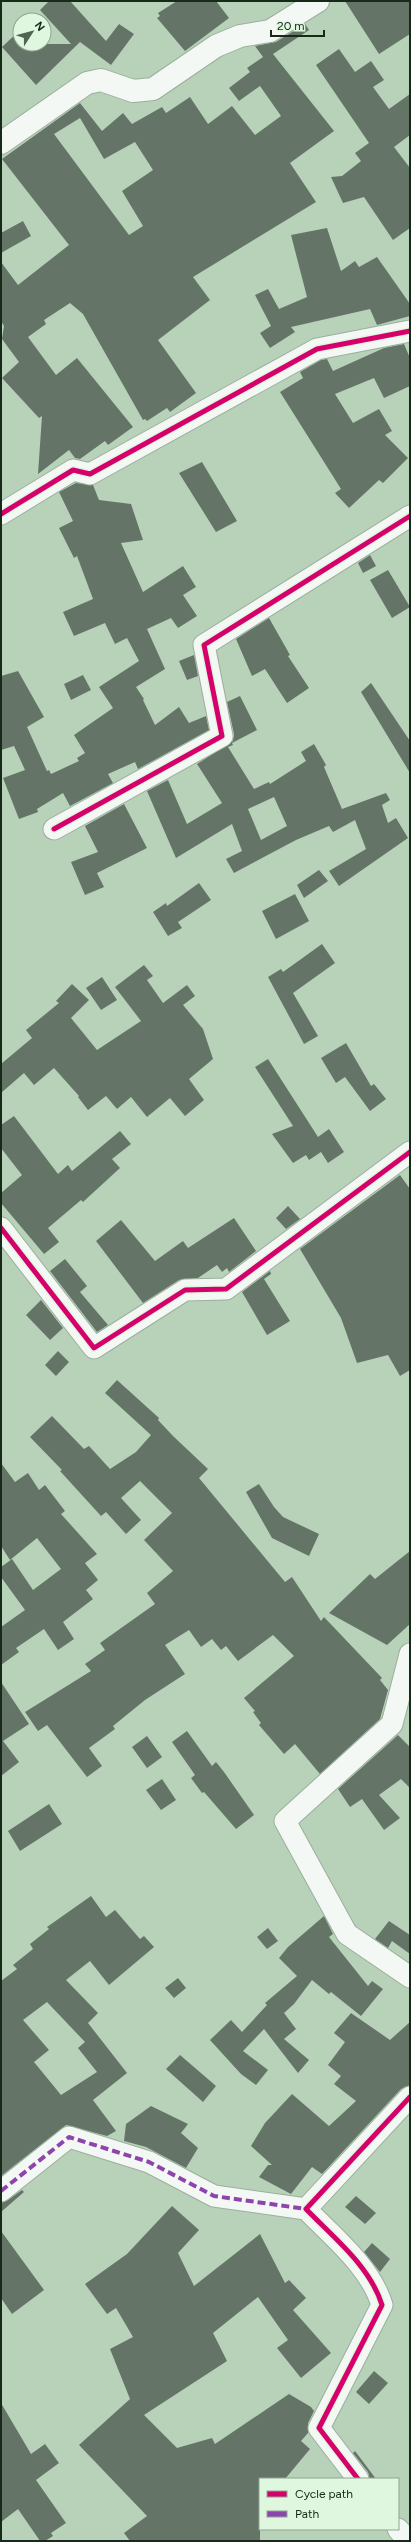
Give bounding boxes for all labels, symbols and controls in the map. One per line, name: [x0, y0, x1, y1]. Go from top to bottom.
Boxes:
north arrow: [12, 12, 52, 52]
scale bar: [271, 12, 324, 38]
text: N: [32, 19, 47, 34]
text: 20 m: [277, 19, 305, 33]
legend: [259, 2478, 399, 2530]
text: Cycle path: [295, 2487, 353, 2501]
text: Path: [295, 2507, 319, 2521]

